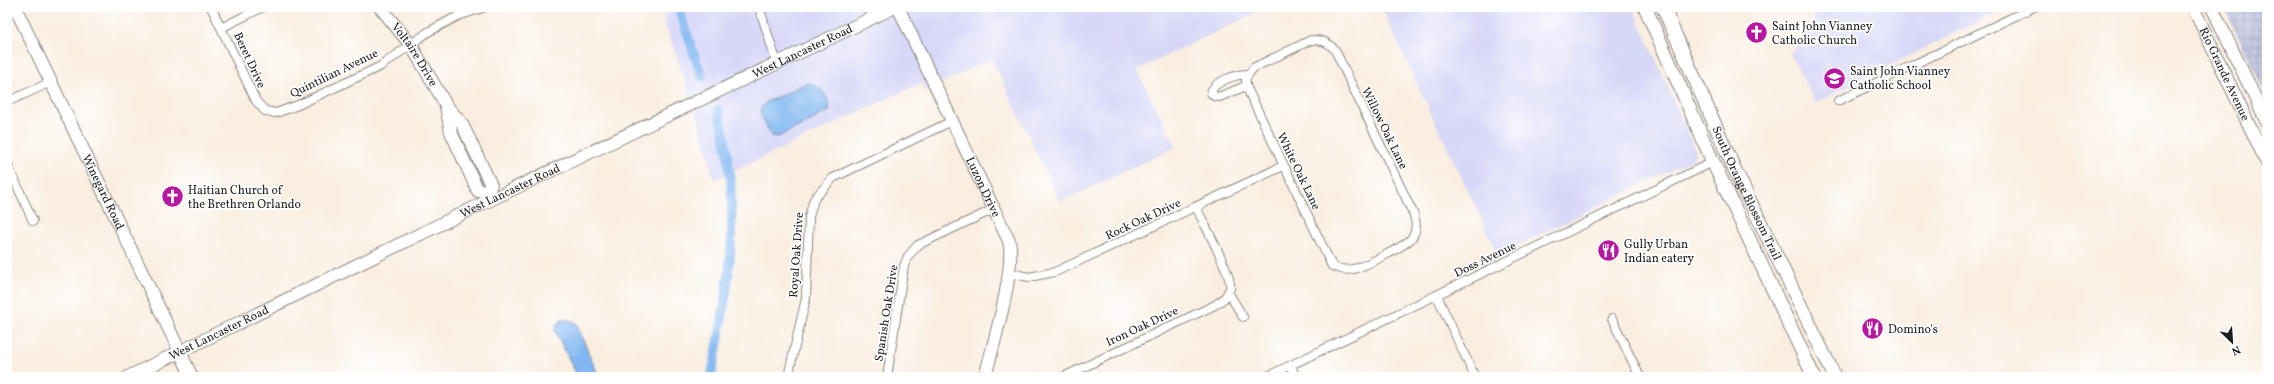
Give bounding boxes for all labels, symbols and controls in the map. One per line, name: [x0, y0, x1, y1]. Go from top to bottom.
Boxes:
place label: Saint John Vianney Catholic Church: [1772, 19, 1873, 49]
street label: Voltaire Drive: [387, 20, 441, 90]
church icon: Saint John Vianney Catholic Church: [1744, 20, 1770, 46]
street label: West Lancaster Road: [750, 21, 856, 83]
street label: Rio Grande Avenue: [2195, 25, 2253, 124]
street label: Beret Drive: [229, 30, 269, 91]
street label: Quintilian Avenue: [288, 46, 381, 102]
place label: Saint John Vianney Catholic School: [1850, 64, 1951, 94]
school or university icon: Saint John Vianney Catholic School: [1821, 65, 1847, 91]
street label: Willow Oak Lane: [1357, 85, 1411, 172]
street label: South Orange Blossom Trail: [1708, 124, 1785, 263]
street label: White Oak Lane: [1272, 130, 1324, 213]
street label: Winegard Road: [78, 152, 127, 233]
street label: Luzon Drive: [961, 155, 1004, 220]
street label: West Lancaster Road: [458, 161, 563, 222]
place label: Haitian Church of the Brethren Orlando: [188, 183, 301, 213]
church icon: Haitian Church of the Brethren Orlando: [160, 184, 186, 210]
street label: Rock Oak Drive: [1103, 195, 1184, 244]
street label: Royal Oak Drive: [786, 211, 808, 298]
place label: Gully Urban Indian eatery: [1624, 237, 1695, 267]
street label: Doss Avenue: [1452, 238, 1519, 282]
restaurant icon: Gully Urban Indian eatery: [1595, 238, 1621, 264]
street label: Spanish Oak Drive: [871, 263, 903, 363]
street label: West Lancaster Road: [167, 302, 272, 365]
street label: Iron Oak Drive: [1104, 303, 1182, 351]
restaurant icon: Domino's: [1860, 316, 1886, 342]
place label: Domino's: [1888, 322, 1938, 338]
north arrow: [2212, 322, 2252, 362]
text: N: [2229, 341, 2242, 358]

